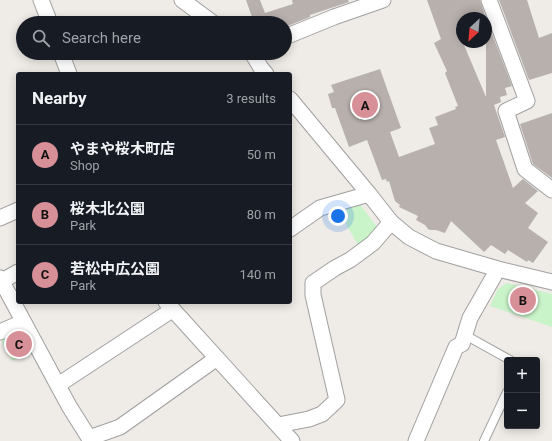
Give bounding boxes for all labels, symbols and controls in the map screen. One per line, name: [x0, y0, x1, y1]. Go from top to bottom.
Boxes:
north arrow: [456, 12, 492, 48]
search box: [16, 16, 292, 60]
icon: search: [30, 27, 52, 49]
text: Search here: [62, 29, 141, 47]
text: Nearby: [32, 88, 87, 108]
pin: A: [352, 90, 378, 120]
text: 3 results: [226, 91, 276, 106]
text: やまや桜木町店: [70, 140, 175, 158]
text: A: [41, 147, 49, 162]
text: 50 m: [247, 147, 276, 162]
text: Shop: [70, 158, 100, 173]
text: 桜木北公園: [70, 200, 145, 218]
your location: [328, 206, 348, 226]
text: B: [41, 207, 49, 222]
text: 80 m: [247, 207, 276, 222]
text: Park: [70, 218, 96, 233]
text: 若松中広公園: [70, 260, 160, 278]
text: C: [41, 267, 49, 282]
text: 140 m: [239, 267, 276, 282]
text: Park: [70, 278, 96, 293]
pin: B: [510, 285, 536, 315]
pin: C: [6, 329, 32, 359]
map controls: [504, 357, 540, 429]
button: +: [504, 357, 540, 393]
button: −: [504, 393, 540, 429]

